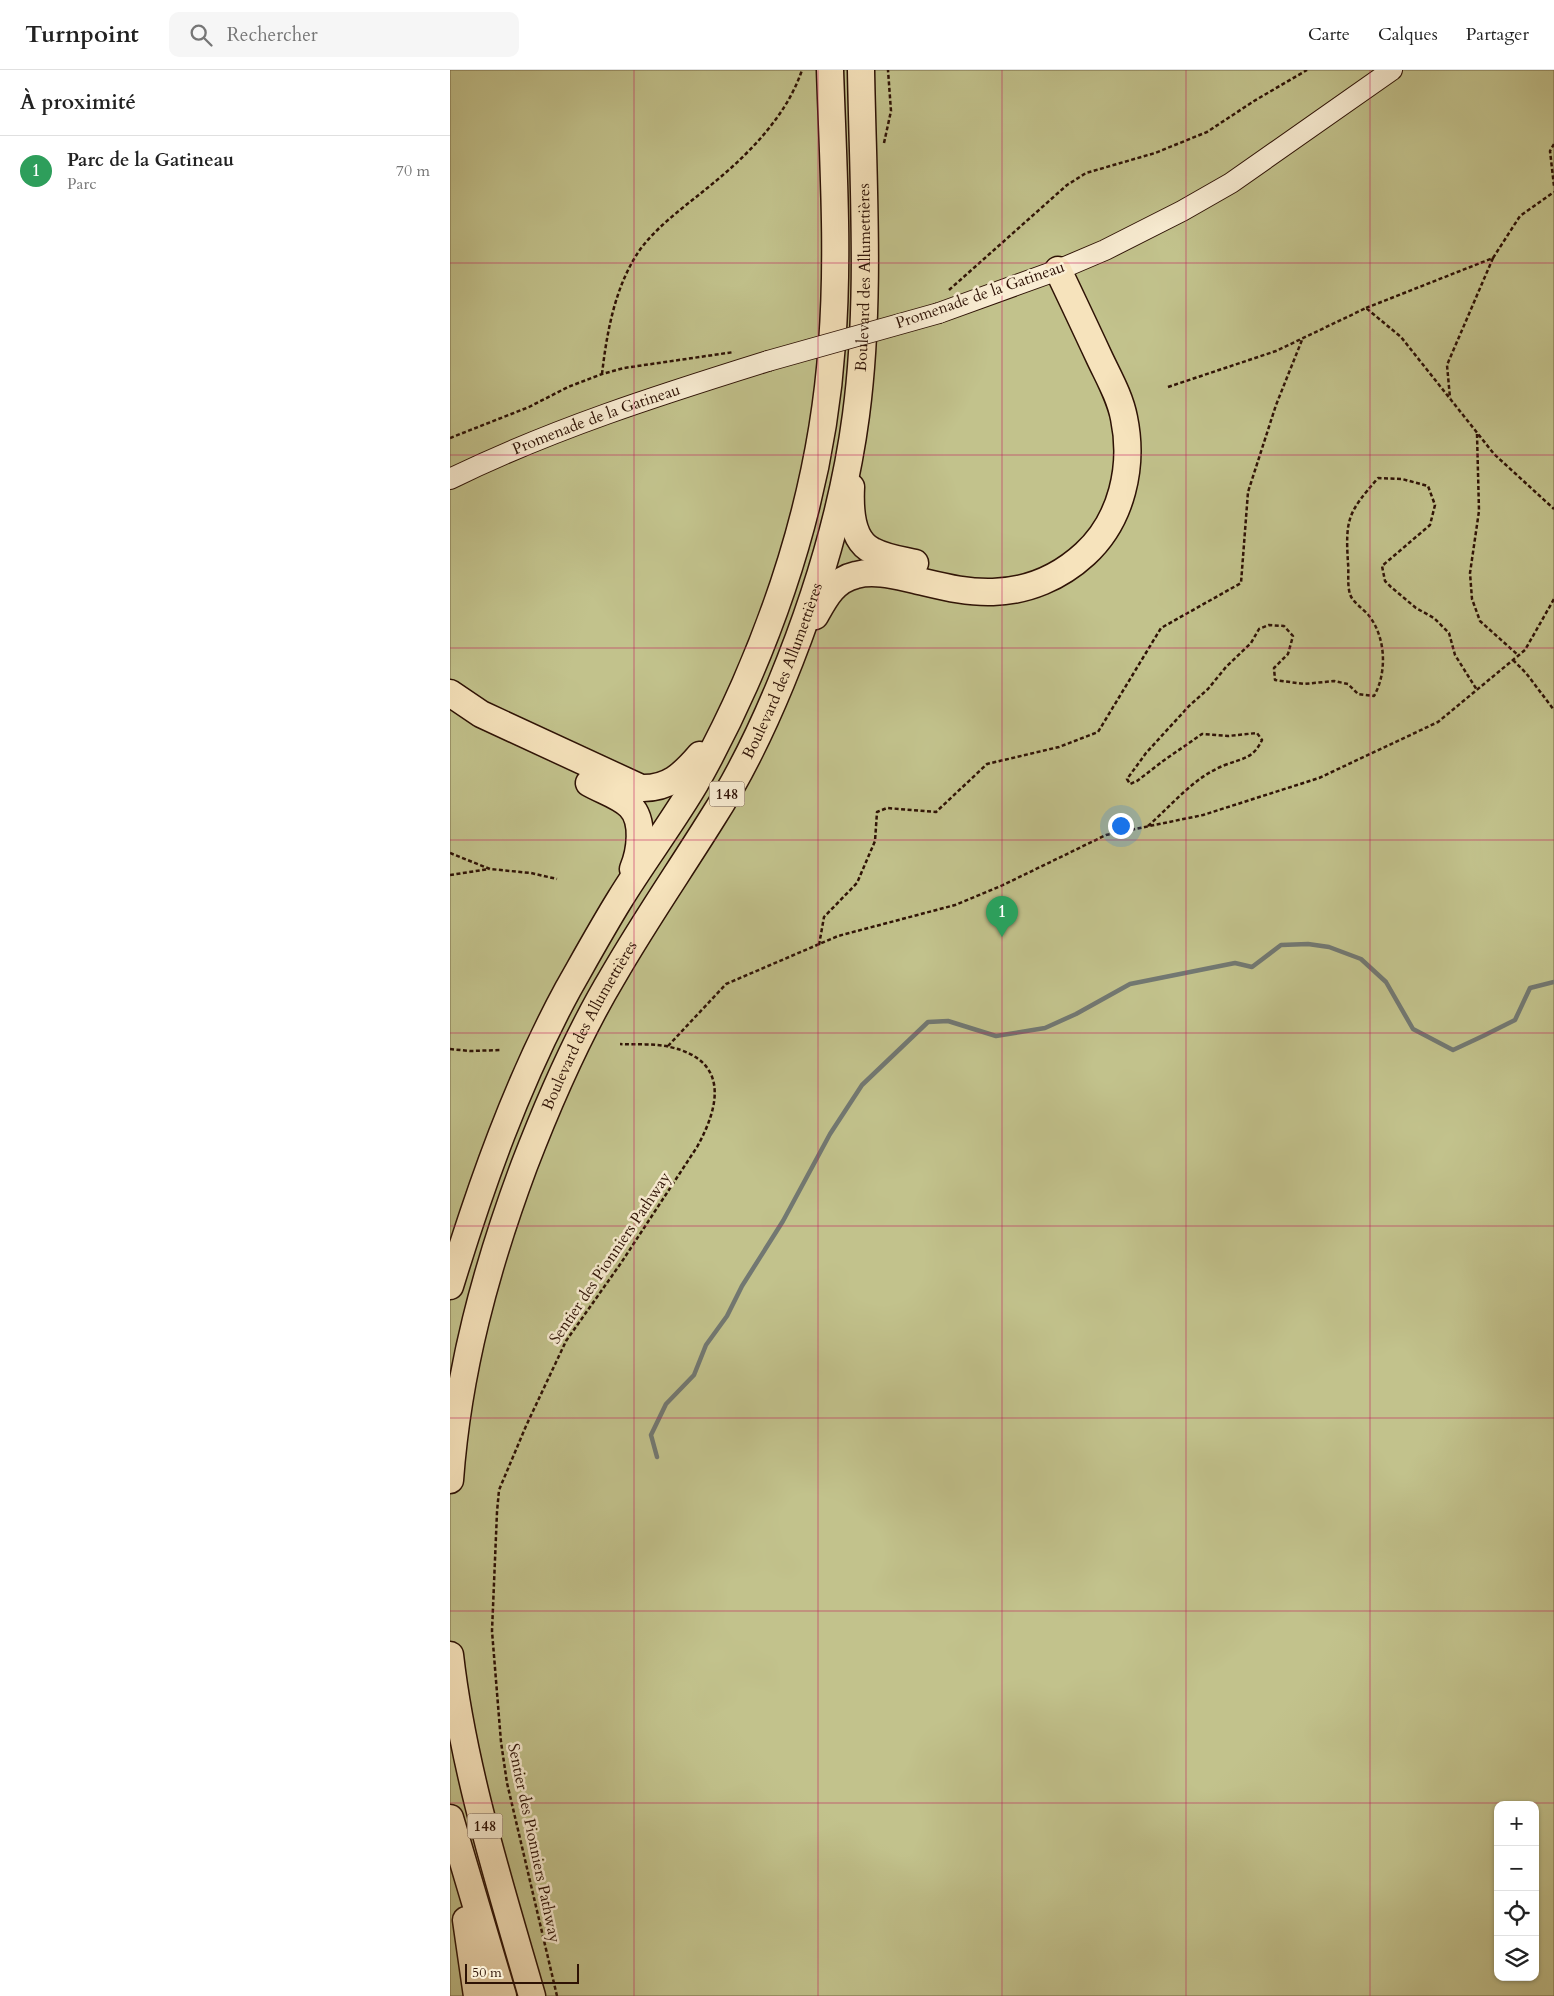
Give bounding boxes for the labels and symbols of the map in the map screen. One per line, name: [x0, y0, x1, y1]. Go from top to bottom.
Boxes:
street label: Boulevard des Allumettières: [850, 183, 876, 372]
street label: Promenade de la Gatineau: [893, 256, 1068, 334]
street label: Promenade de la Gatineau: [509, 379, 683, 460]
street label: Boulevard des Allumettières: [737, 580, 828, 763]
road number: 148: [710, 782, 744, 806]
your location: [1108, 813, 1134, 839]
pin: 1: [986, 896, 1018, 937]
street label: Boulevard des Allumettières: [537, 936, 643, 1114]
street label: Sentier des Pionniers Pathway: [544, 1167, 676, 1348]
street label: Sentier des Pionniers Pathway: [502, 1741, 566, 1945]
road number: 148: [468, 1814, 502, 1838]
scale bar: [465, 1961, 579, 1984]

